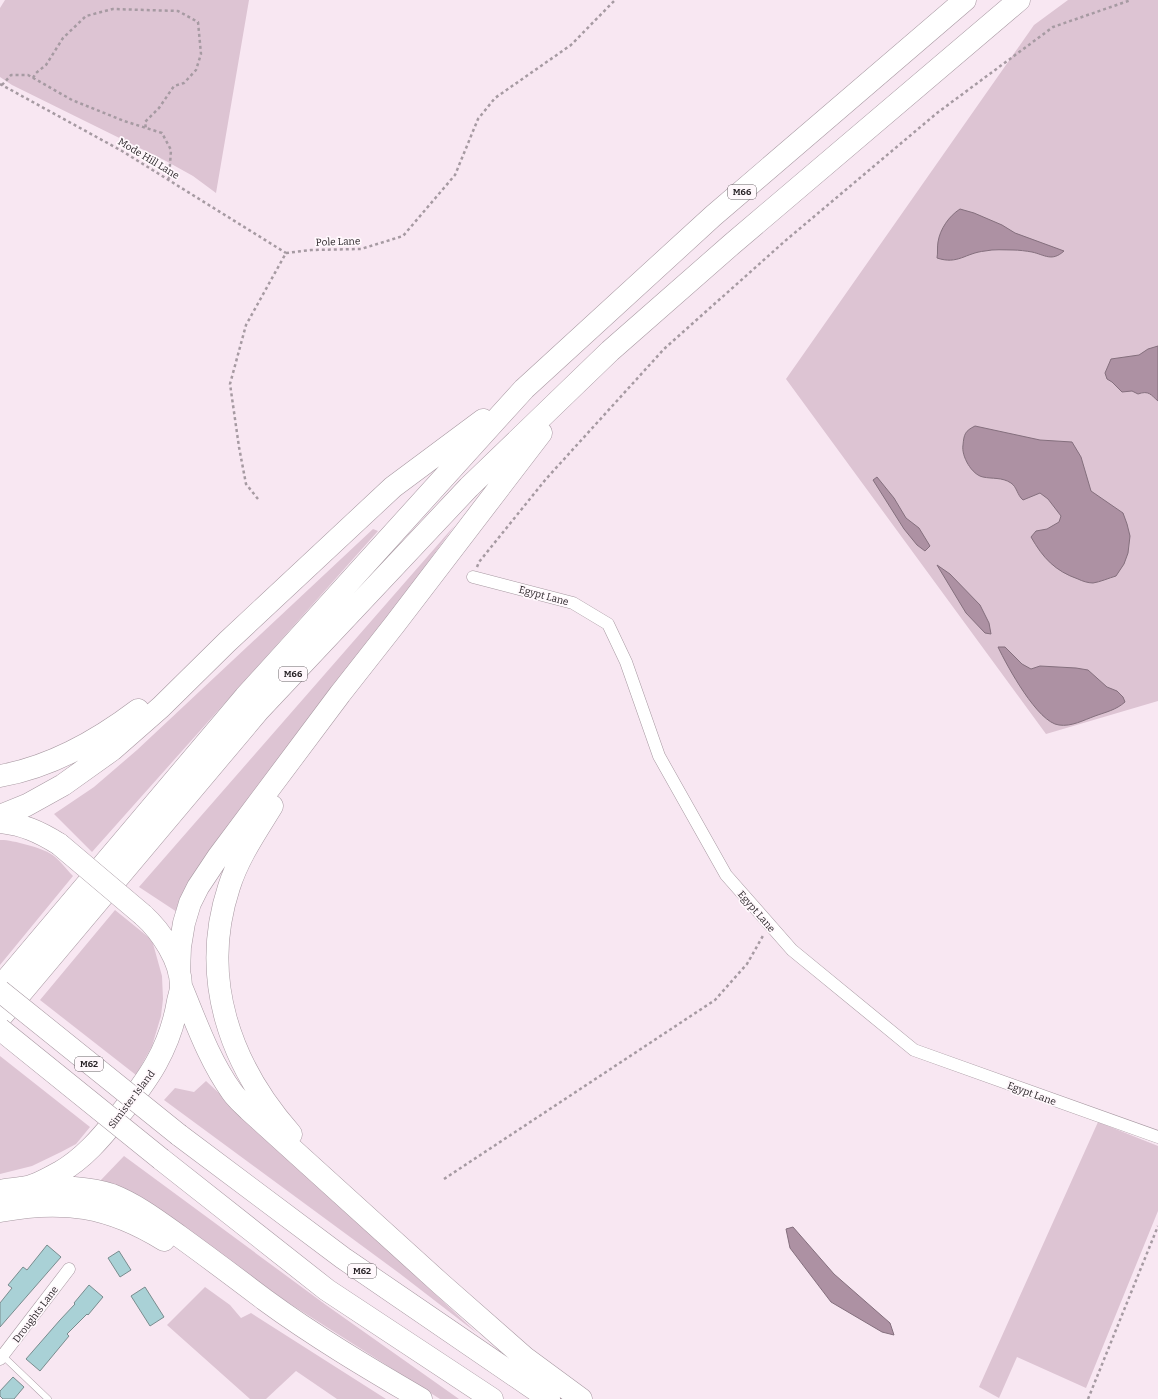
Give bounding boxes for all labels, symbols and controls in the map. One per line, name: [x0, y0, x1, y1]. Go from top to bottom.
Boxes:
street label: Mode Hill Lane: [116, 136, 181, 182]
road number: M66: [728, 185, 756, 199]
street label: Pole Lane: [316, 235, 361, 249]
street label: Egypt Lane: [518, 584, 570, 608]
road number: M66: [279, 667, 307, 681]
street label: Egypt Lane: [735, 888, 778, 935]
road number: M62: [75, 1057, 103, 1071]
street label: Simister Island: [106, 1068, 158, 1131]
street label: Egypt Lane: [1006, 1080, 1058, 1108]
road number: M62: [348, 1264, 376, 1278]
street label: Droughts Lane: [11, 1284, 61, 1345]

